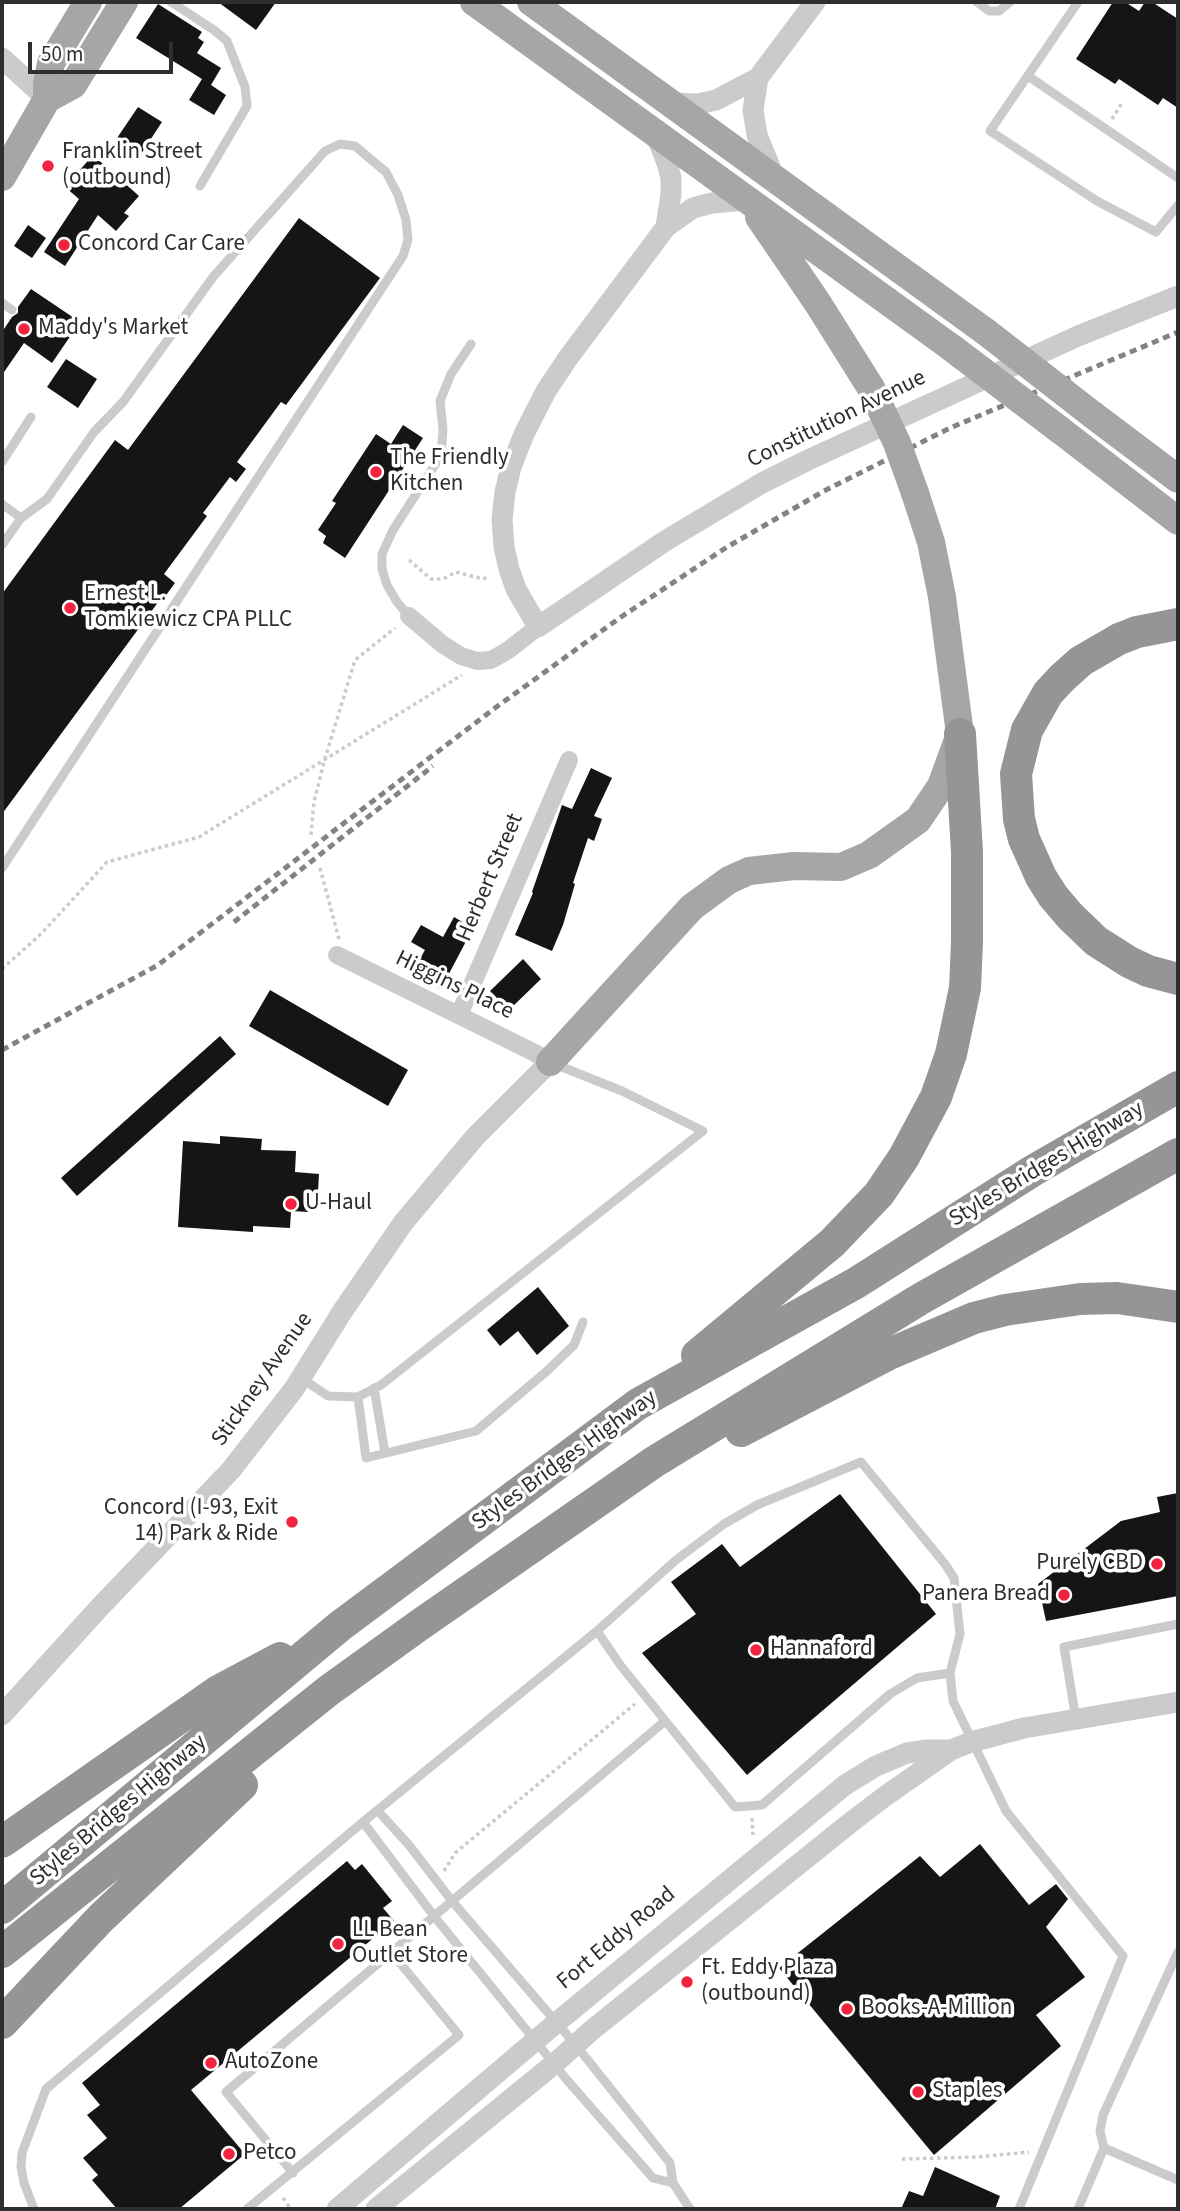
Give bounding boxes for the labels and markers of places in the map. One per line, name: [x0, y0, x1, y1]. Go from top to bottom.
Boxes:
place label: Franklin Street (outbound): [62, 139, 202, 193]
marker: Franklin Street (outbound): [40, 158, 56, 174]
place label: Concord Car Care: [78, 231, 245, 259]
marker: Concord Car Care: [56, 237, 72, 253]
place label: Maddy's Market: [38, 315, 188, 343]
marker: Maddy's Market: [16, 321, 32, 337]
place label: The Friendly Kitchen: [390, 445, 509, 499]
marker: The Friendly Kitchen: [368, 464, 384, 480]
place label: Ernest L. Tomkiewicz CPA PLLC: [84, 581, 292, 635]
marker: Ernest L. Tomkiewicz CPA PLLC: [62, 600, 78, 616]
place label: U-Haul: [305, 1190, 372, 1218]
marker: U-Haul: [283, 1196, 299, 1212]
place label: Concord (I-93, Exit 14) Park & Ride: [104, 1495, 278, 1549]
marker: Concord (I-93, Exit 14) Park & Ride: [284, 1514, 300, 1530]
place label: Purely CBD: [1036, 1550, 1143, 1578]
marker: Purely CBD: [1149, 1556, 1165, 1572]
place label: Panera Bread: [922, 1581, 1050, 1609]
marker: Panera Bread: [1056, 1587, 1072, 1603]
place label: Hannaford: [770, 1636, 873, 1664]
marker: Hannaford: [748, 1642, 764, 1658]
place label: LL Bean Outlet Store: [352, 1917, 468, 1971]
marker: LL Bean Outlet Store: [330, 1936, 346, 1952]
place label: Ft. Eddy Plaza (outbound): [701, 1955, 834, 2009]
marker: Ft. Eddy Plaza (outbound): [679, 1974, 695, 1990]
place label: Books-A-Million: [861, 1995, 1012, 2023]
marker: Books-A-Million: [839, 2001, 855, 2017]
place label: AutoZone: [225, 2049, 318, 2077]
marker: AutoZone: [203, 2055, 219, 2071]
place label: Staples: [932, 2078, 1002, 2106]
marker: Staples: [910, 2084, 926, 2100]
place label: Petco: [243, 2140, 297, 2168]
marker: Petco: [221, 2146, 237, 2162]

